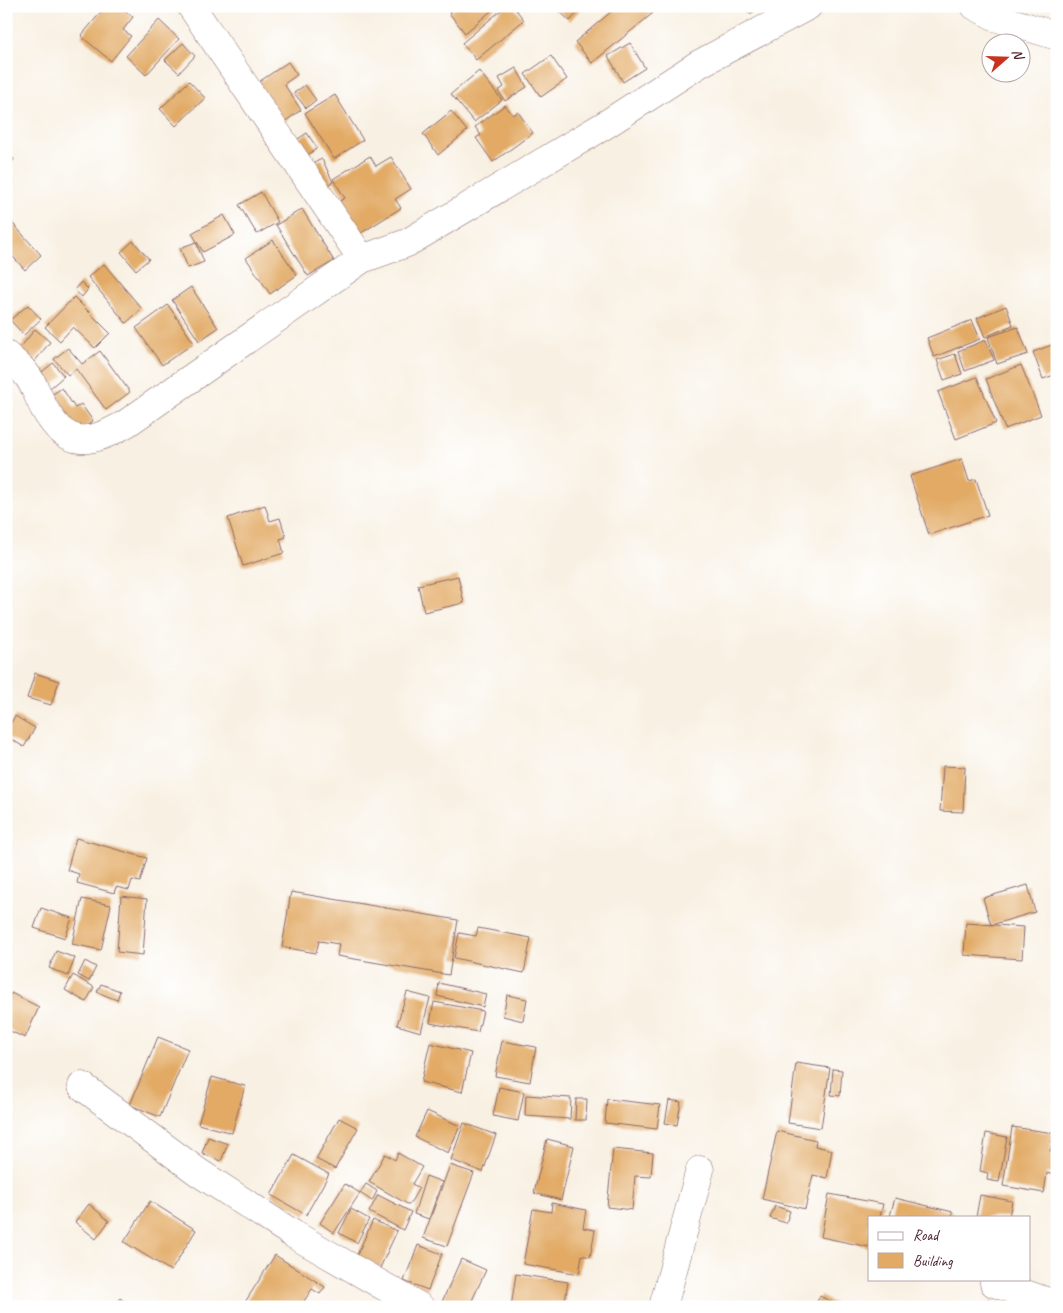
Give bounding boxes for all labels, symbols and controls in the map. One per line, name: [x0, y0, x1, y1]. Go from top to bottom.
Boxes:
north arrow: [980, 32, 1030, 82]
text: N: [1008, 47, 1028, 63]
legend: [868, 1216, 1030, 1280]
text: Road: [913, 1226, 940, 1245]
text: Building: [913, 1252, 953, 1271]

